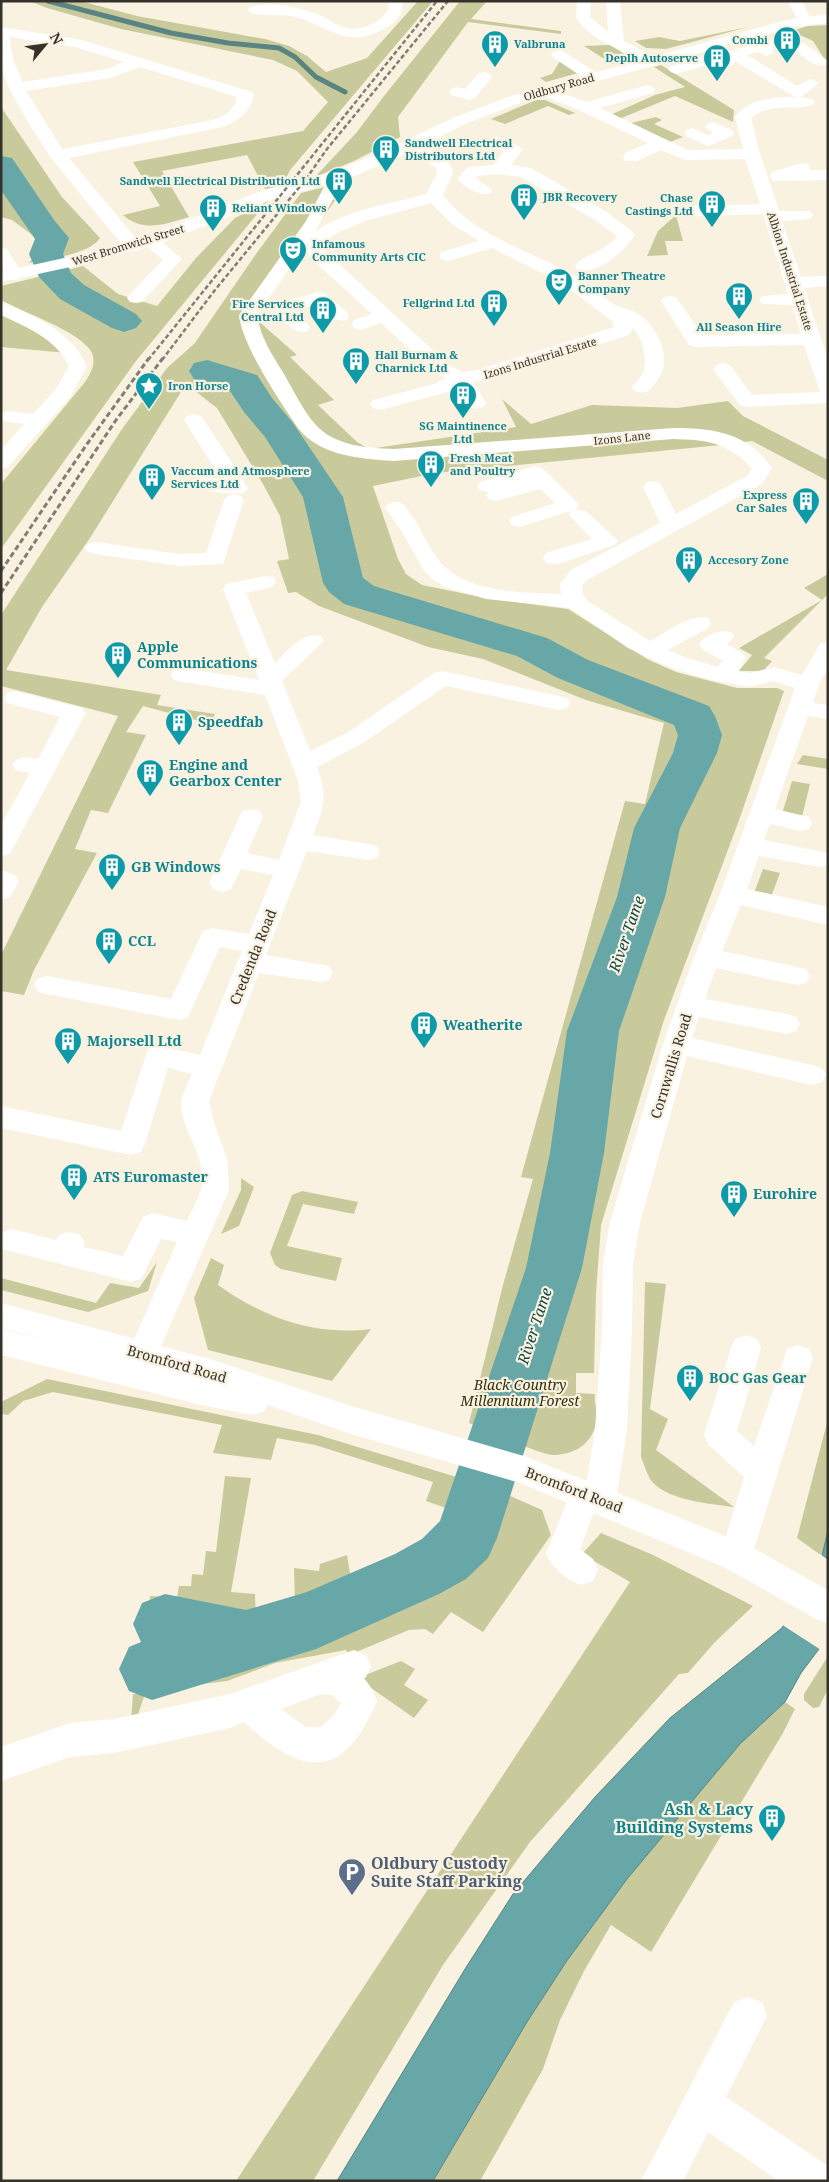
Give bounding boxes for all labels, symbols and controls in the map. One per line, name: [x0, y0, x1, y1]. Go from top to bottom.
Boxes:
north arrow: [20, 20, 70, 70]
building icon: Combi: [772, 25, 802, 64]
text: N: [46, 29, 68, 48]
building icon: Valbruna: [480, 29, 510, 68]
place label: Combi: [732, 32, 768, 47]
place label: Valbruna: [514, 36, 566, 51]
building icon: Deplh Autoserve: [702, 43, 732, 82]
place label: Deplh Autoserve: [605, 50, 698, 65]
street label: Oldbury Road: [522, 69, 596, 104]
building icon: Sandwell Electrical Distributors Ltd: [371, 134, 401, 173]
place label: Sandwell Electrical Distributors Ltd: [405, 135, 512, 163]
building icon: Sandwell Electrical Distribution Ltd: [324, 166, 354, 205]
place label: Sandwell Electrical Distribution Ltd: [120, 173, 320, 188]
building icon: JBR Recovery: [509, 182, 539, 221]
place label: JBR Recovery: [542, 189, 618, 204]
building icon: Chase Castings Ltd: [697, 189, 727, 228]
place label: Chase Castings Ltd: [625, 190, 693, 218]
building icon: Reliant Windows: [198, 193, 228, 232]
place label: Reliant Windows: [232, 200, 327, 215]
street label: Albion Industrial Estate: [764, 209, 817, 332]
street label: West Bromwich Street: [70, 220, 186, 269]
theatre icon: Infamous Community Arts CIC: [278, 235, 308, 274]
place label: Infamous Community Arts CIC: [312, 236, 426, 264]
theatre icon: Banner Theatre Company: [544, 267, 574, 306]
place label: Banner Theatre Company: [578, 268, 665, 296]
building icon: All Season Hire: [724, 281, 754, 320]
building icon: Fellgrind Ltd: [479, 288, 509, 327]
building icon: Fire Services Central Ltd: [308, 295, 338, 334]
place label: Fellgrind Ltd: [403, 295, 475, 310]
place label: Fire Services Central Ltd: [232, 296, 304, 324]
place label: All Season Hire: [696, 319, 782, 334]
street label: Izons Industrial Estate: [482, 333, 598, 382]
building icon: Hall Burnam & Charnick Ltd: [341, 346, 371, 385]
place label: Hall Burnam & Charnick Ltd: [375, 347, 458, 375]
place icon: Iron Horse: [134, 371, 164, 410]
place label: Iron Horse: [168, 378, 228, 393]
building icon: SG Maintinence Ltd: [448, 380, 478, 419]
place label: SG Maintinence Ltd: [419, 418, 507, 446]
street label: Izons Lane: [593, 427, 651, 448]
building icon: Fresh Meat and Poultry: [416, 449, 446, 488]
place label: Fresh Meat and Poultry: [450, 450, 516, 478]
building icon: Vaccum and Atmosphere Services Ltd: [137, 462, 167, 501]
place label: Vaccum and Atmosphere Services Ltd: [171, 463, 310, 491]
building icon: Express Car Sales: [791, 486, 821, 525]
place label: Express Car Sales: [736, 487, 787, 515]
building icon: Accesory Zone: [674, 545, 704, 584]
place label: Accesory Zone: [708, 552, 789, 567]
place label: Apple Communications: [137, 637, 257, 672]
building icon: Apple Communications: [103, 640, 133, 679]
building icon: Speedfab: [164, 707, 194, 746]
place label: Speedfab: [198, 712, 263, 731]
place label: Engine and Gearbox Center: [169, 755, 282, 790]
building icon: Engine and Gearbox Center: [135, 758, 165, 797]
building icon: GB Windows: [97, 852, 127, 891]
place label: GB Windows: [131, 857, 221, 876]
water label: River Tame: [603, 892, 649, 975]
street label: Credenda Road: [225, 906, 281, 1007]
building icon: CCL: [94, 926, 124, 965]
place label: CCL: [128, 931, 156, 950]
building icon: Weatherite: [409, 1010, 439, 1049]
street label: Cornwallis Road: [645, 1011, 696, 1121]
place label: Weatherite: [443, 1015, 522, 1034]
building icon: Majorsell Ltd: [53, 1026, 83, 1065]
place label: Majorsell Ltd: [87, 1031, 182, 1050]
building icon: ATS Euromaster: [59, 1162, 89, 1201]
place label: ATS Euromaster: [93, 1167, 209, 1186]
building icon: Eurohire: [719, 1179, 749, 1218]
place label: Eurohire: [753, 1184, 817, 1203]
water label: River Tame: [512, 1284, 556, 1367]
street label: Bromford Road: [125, 1340, 230, 1387]
building icon: BOC Gas Gear: [675, 1363, 705, 1402]
place label: BOC Gas Gear: [709, 1368, 807, 1387]
park label: Black Country Millennium Forest: [460, 1375, 580, 1410]
street label: Bromford Road: [523, 1462, 626, 1517]
place label: Ash & Lacy Building Systems: [615, 1798, 754, 1838]
building icon: Ash & Lacy Building Systems: [757, 1803, 787, 1842]
place label: Oldbury Custody Suite Staff Parking: [371, 1852, 522, 1892]
parking icon: Oldbury Custody Suite Staff Parking: [337, 1857, 367, 1896]

